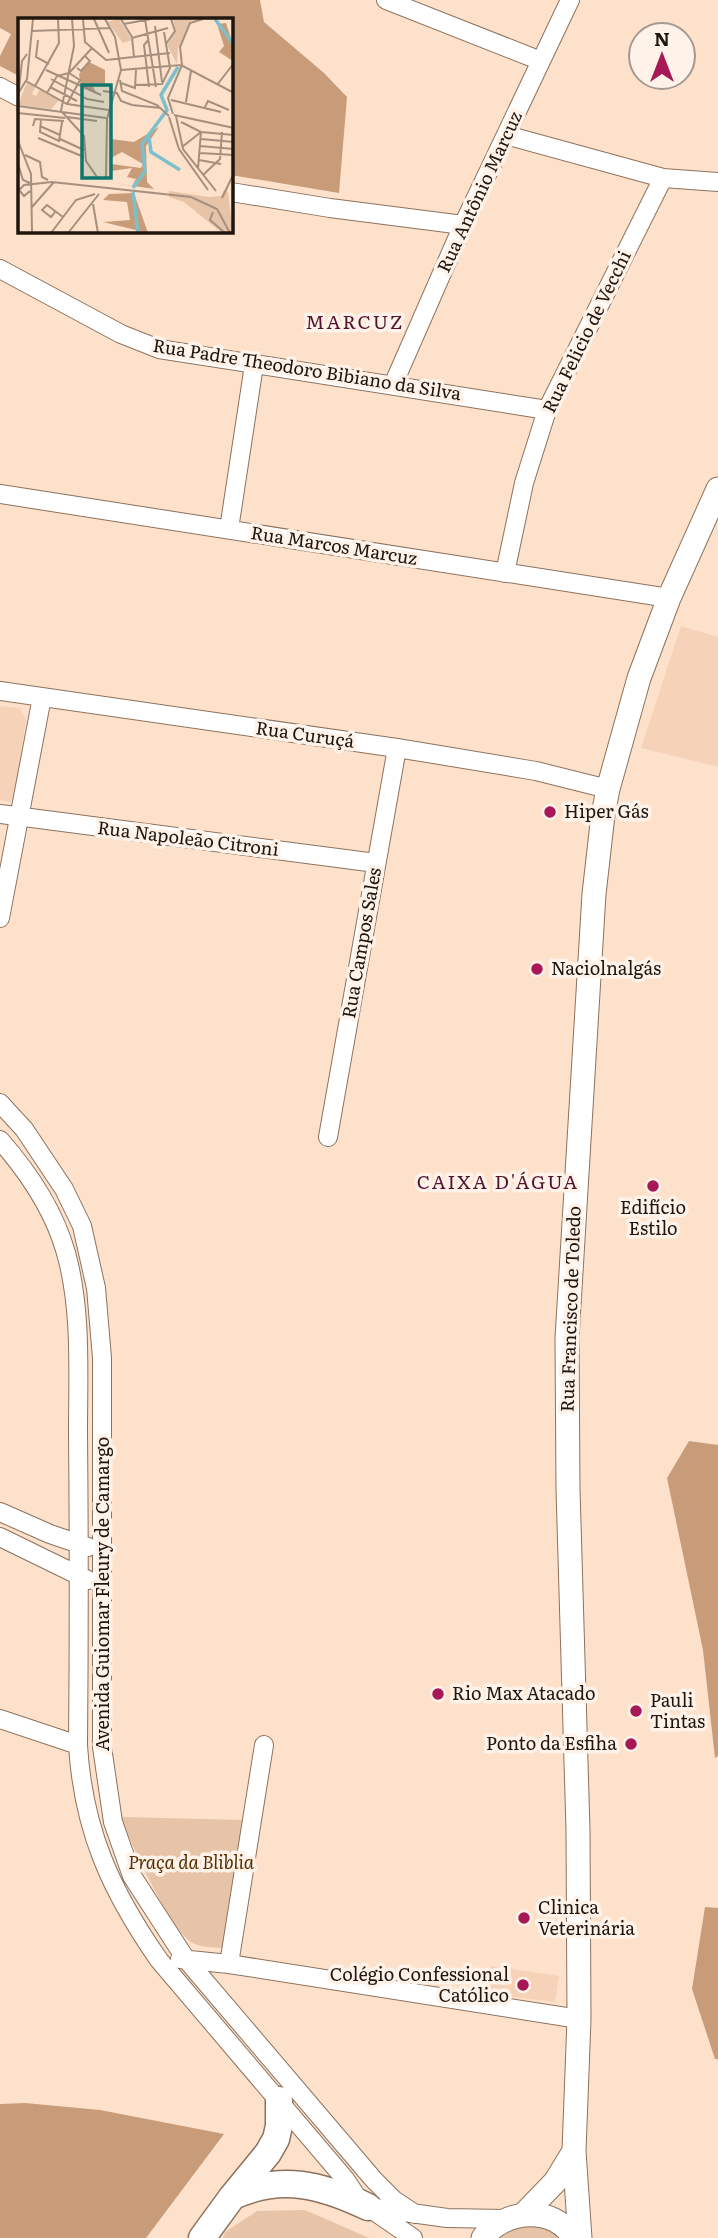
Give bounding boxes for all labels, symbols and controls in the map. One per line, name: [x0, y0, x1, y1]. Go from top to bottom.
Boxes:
inset map: [18, 18, 233, 233]
north arrow: [627, 21, 697, 91]
text: N: [654, 24, 670, 52]
street label: Rua Antônio Marcuz: [429, 106, 528, 277]
street label: Rua Felicio de Vecchi: [535, 246, 637, 417]
district label: MARCUZ: [305, 307, 405, 335]
street label: Rua Padre Theodoro Bibiano da Silva: [151, 331, 464, 406]
street label: Rua Marcos Marcuz: [249, 518, 420, 571]
street label: Rua Curuçá: [254, 713, 357, 754]
place label: Hiper Gás: [564, 797, 649, 824]
marker: Hiper Gás: [542, 804, 558, 820]
street label: Rua Napoleão Citroni: [96, 813, 280, 862]
street label: Rua Campos Sales: [334, 865, 387, 1020]
place label: Naciolnalgás: [551, 954, 661, 981]
marker: Naciolnalgás: [529, 961, 545, 977]
district label: CAIXA D'ÁGUA: [417, 1167, 579, 1195]
marker: Edifício Estilo: [645, 1178, 661, 1194]
place label: Edifício Estilo: [620, 1193, 686, 1241]
street label: Rua Francisco de Toledo: [552, 1205, 587, 1413]
street label: Avenida Guiomar Fleury de Camargo: [88, 1437, 115, 1751]
place label: Rio Max Atacado: [452, 1679, 595, 1706]
marker: Rio Max Atacado: [430, 1686, 446, 1702]
place label: Pauli Tintas: [650, 1686, 705, 1734]
marker: Pauli Tintas: [628, 1703, 644, 1719]
place label: Ponto da Esfiha: [486, 1729, 617, 1756]
marker: Ponto da Esfiha: [623, 1736, 639, 1752]
park label: Praça da Bliblia: [128, 1848, 255, 1875]
place label: Clinica Veterinária: [538, 1893, 635, 1941]
marker: Clinica Veterinária: [516, 1910, 532, 1926]
place label: Colégio Confessional Católico: [330, 1960, 509, 2008]
marker: Colégio Confessional Católico: [515, 1977, 531, 1993]

